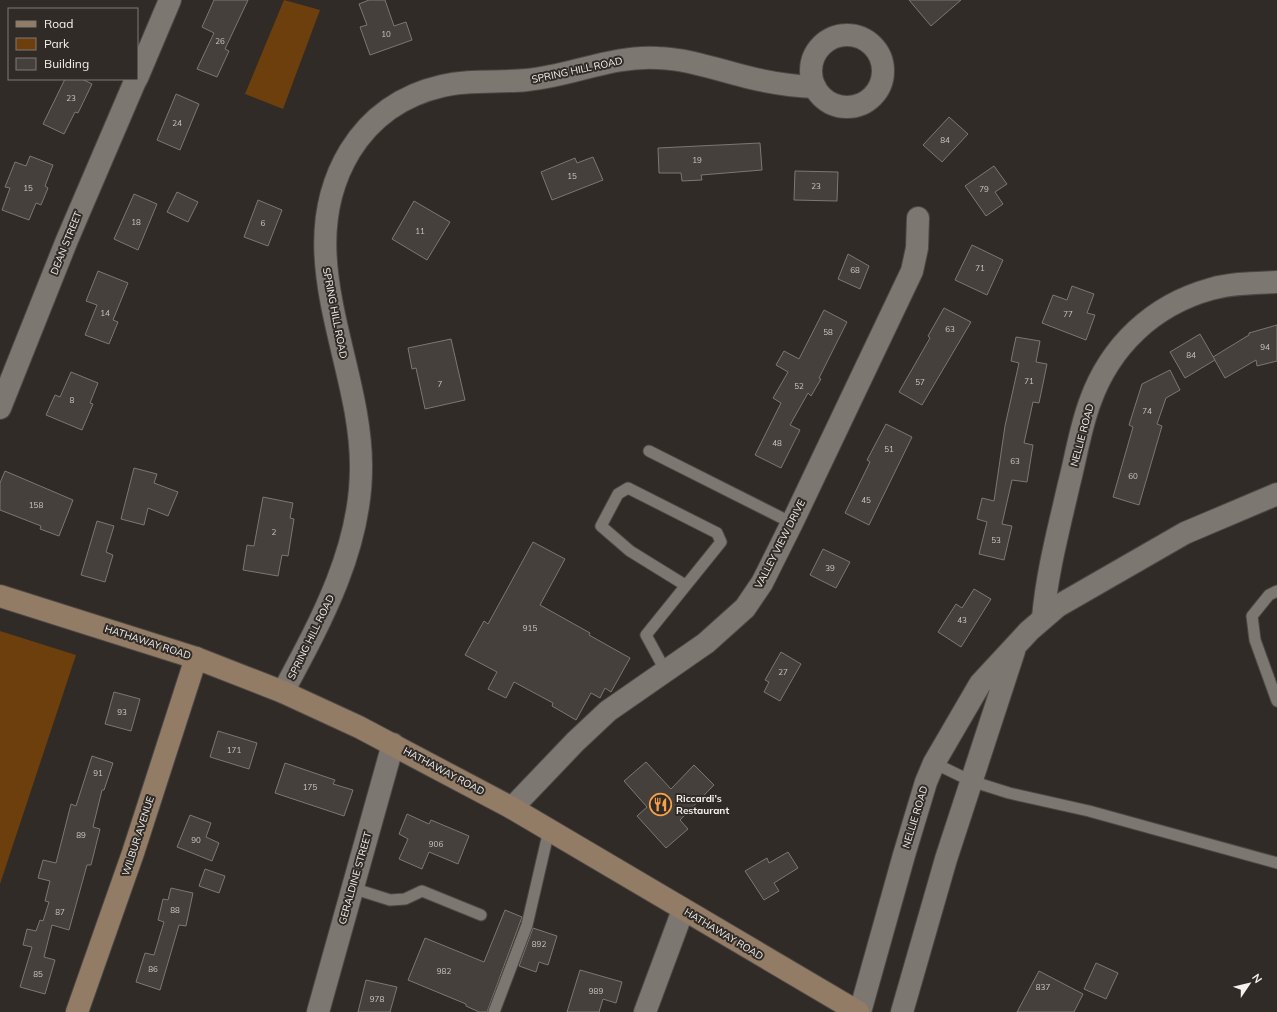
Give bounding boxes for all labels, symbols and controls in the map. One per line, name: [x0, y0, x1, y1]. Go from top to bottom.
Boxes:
legend: [8, 8, 138, 80]
text: Road: [44, 16, 73, 31]
house number: 10: [381, 29, 391, 39]
text: Park: [44, 36, 70, 51]
house number: 26: [215, 36, 225, 46]
street label: SPRING HILL ROAD: [530, 54, 624, 86]
text: Building: [44, 56, 89, 71]
house number: 23: [66, 93, 76, 103]
house number: 24: [172, 118, 182, 128]
house number: 84: [940, 135, 950, 145]
house number: 19: [692, 155, 702, 165]
house number: 15: [567, 171, 577, 181]
house number: 23: [811, 181, 821, 191]
house number: 15: [23, 183, 33, 193]
house number: 79: [979, 184, 989, 194]
street label: DEAN STREET: [47, 209, 85, 277]
house number: 18: [131, 217, 141, 227]
house number: 6: [261, 218, 266, 228]
house number: 11: [415, 226, 425, 236]
house number: 71: [975, 263, 985, 273]
house number: 68: [850, 265, 860, 275]
street label: SPRING HILL ROAD: [320, 266, 350, 360]
house number: 14: [100, 308, 110, 318]
house number: 77: [1063, 309, 1073, 319]
house number: 63: [945, 324, 955, 334]
house number: 58: [823, 327, 833, 337]
house number: 94: [1260, 342, 1270, 352]
house number: 84: [1186, 350, 1196, 360]
house number: 71: [1024, 376, 1034, 386]
house number: 57: [915, 377, 925, 387]
house number: 7: [438, 379, 443, 389]
house number: 52: [794, 381, 804, 391]
house number: 8: [70, 395, 75, 405]
street label: NELLIE ROAD: [1067, 402, 1097, 468]
house number: 74: [1142, 406, 1152, 416]
house number: 48: [772, 438, 782, 448]
house number: 51: [884, 444, 894, 454]
house number: 63: [1010, 456, 1020, 466]
house number: 60: [1128, 471, 1138, 481]
house number: 45: [861, 495, 871, 505]
street label: VALLEY VIEW DRIVE: [752, 497, 808, 591]
house number: 158: [29, 500, 43, 510]
house number: 2: [272, 527, 277, 537]
house number: 53: [991, 535, 1001, 545]
house number: 39: [825, 563, 835, 573]
street label: SPRING HILL ROAD: [285, 592, 337, 682]
house number: 43: [957, 615, 967, 625]
street label: HATHAWAY ROAD: [103, 622, 193, 662]
house number: 915: [523, 623, 537, 633]
house number: 27: [778, 667, 788, 677]
house number: 93: [117, 707, 127, 717]
street label: HATHAWAY ROAD: [401, 744, 487, 798]
house number: 171: [227, 745, 241, 755]
house number: 91: [93, 768, 103, 778]
house number: 175: [303, 782, 317, 792]
street label: NELLIE ROAD: [899, 784, 931, 850]
restaurant icon: Riccardi's Restaurant: [648, 791, 674, 817]
place label: Riccardi's Restaurant: [676, 792, 729, 817]
street label: WILBUR AVENUE: [119, 794, 157, 878]
house number: 89: [76, 830, 86, 840]
street label: GERALDINE STREET: [336, 830, 374, 926]
house number: 90: [191, 835, 201, 845]
house number: 906: [429, 839, 443, 849]
house number: 88: [170, 905, 180, 915]
street label: HATHAWAY ROAD: [682, 905, 766, 963]
house number: 87: [55, 907, 65, 917]
house number: 892: [532, 939, 546, 949]
house number: 86: [148, 964, 158, 974]
north arrow: [1229, 964, 1269, 1004]
house number: 982: [437, 966, 451, 976]
house number: 85: [33, 969, 43, 979]
text: N: [1249, 971, 1265, 986]
house number: 837: [1036, 982, 1050, 992]
house number: 989: [589, 986, 603, 996]
house number: 978: [370, 994, 384, 1004]

